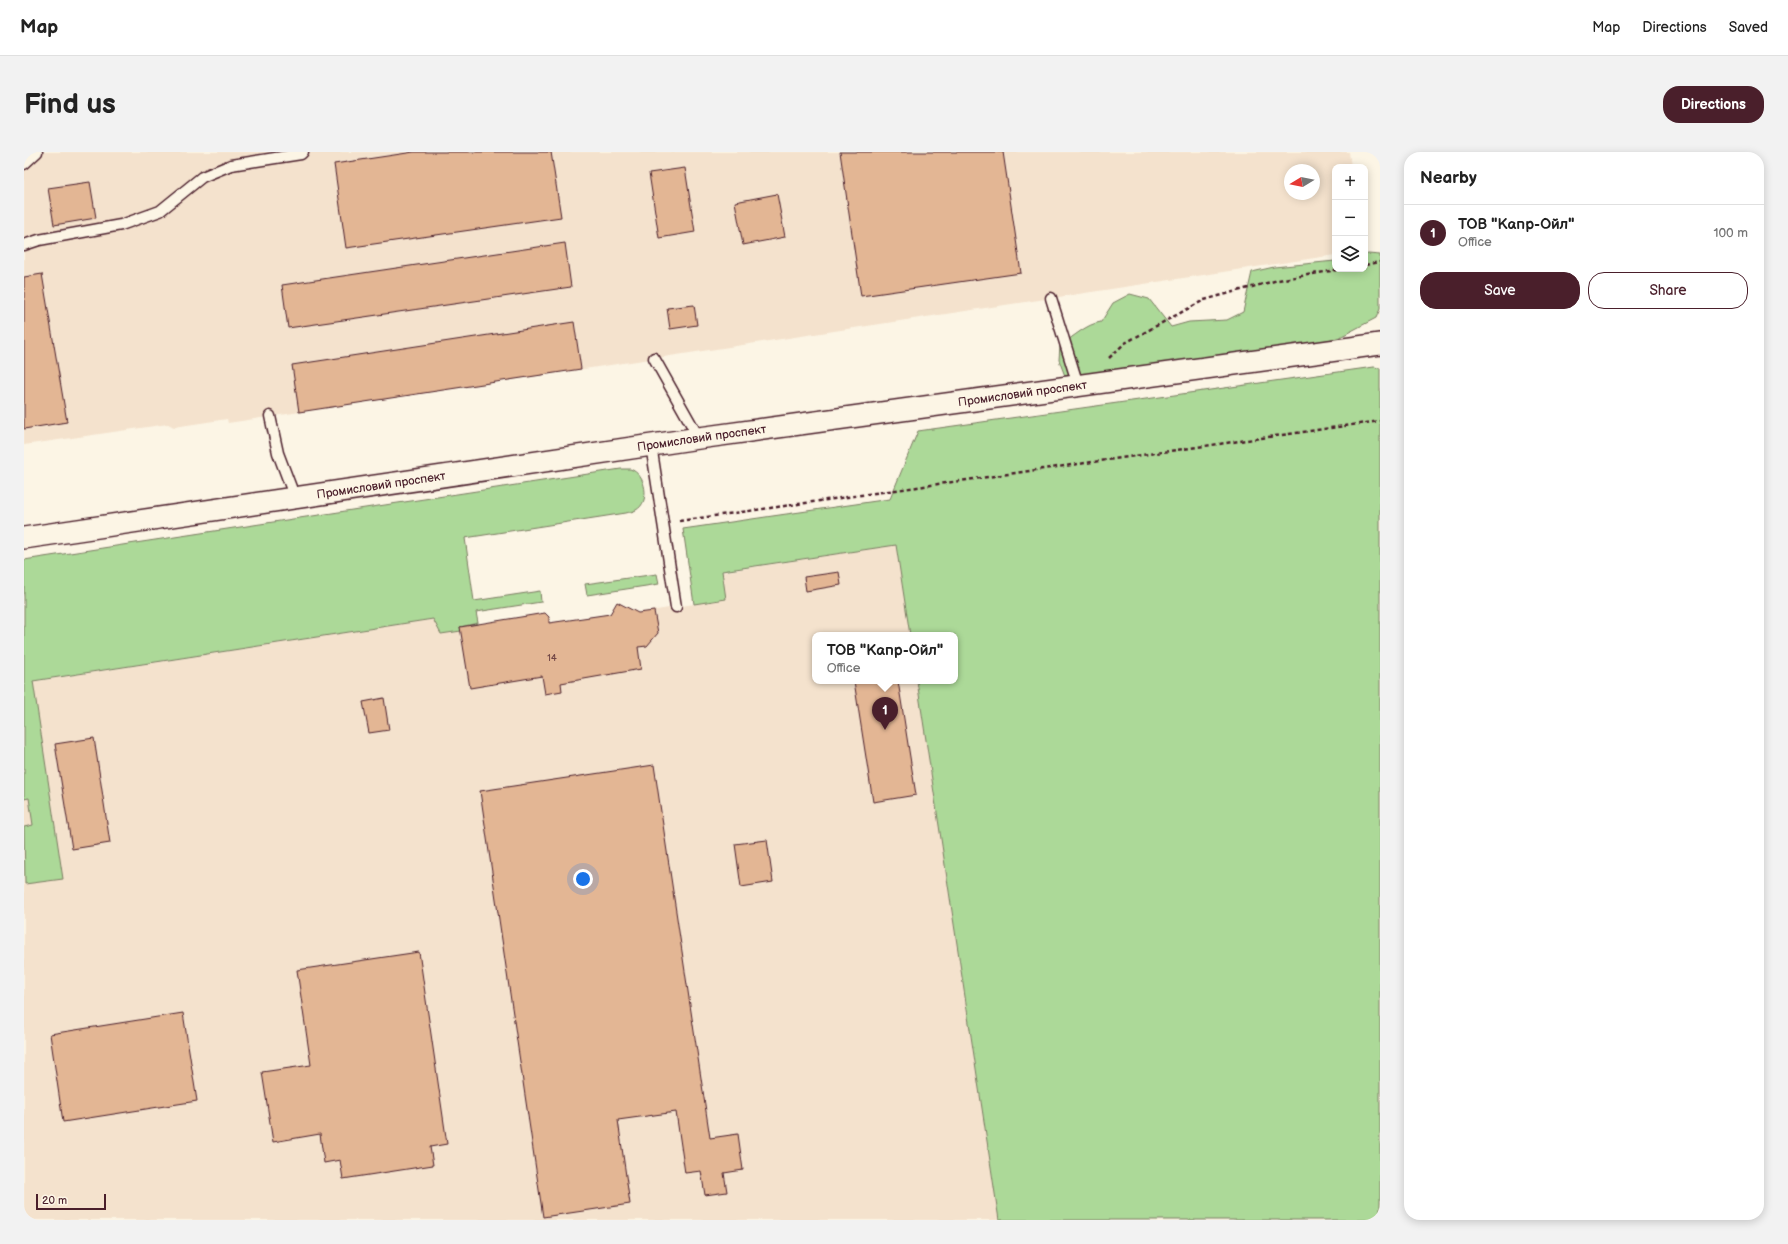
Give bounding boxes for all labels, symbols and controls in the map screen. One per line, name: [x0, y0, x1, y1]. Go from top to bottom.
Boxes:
text: Map: [20, 16, 58, 39]
text: Map: [1592, 19, 1620, 36]
text: Directions: [1642, 19, 1707, 36]
text: Saved: [1729, 19, 1768, 36]
button: Directions: [1663, 86, 1764, 123]
text: Find us: [24, 88, 116, 121]
north arrow: [1284, 164, 1320, 200]
map controls: [1332, 164, 1368, 272]
button: +: [1332, 164, 1368, 200]
text: Nearby: [1420, 168, 1477, 188]
button: −: [1332, 200, 1368, 236]
text: ТОВ "Капр-Ойл": [1458, 215, 1575, 234]
text: 1: [1430, 225, 1436, 241]
text: 100 m: [1713, 225, 1748, 241]
text: Office: [1458, 234, 1492, 250]
button: layers: [1332, 236, 1368, 272]
button: Save: [1420, 272, 1580, 309]
button: Share: [1588, 272, 1748, 309]
street label: Промисловий проспект: [957, 377, 1089, 410]
street label: Промисловий проспект: [636, 421, 768, 455]
street label: Промисловий проспект: [316, 468, 447, 502]
popup: [812, 632, 958, 684]
text: ТОВ "Капр-Ойл": [827, 641, 943, 660]
house number: 14: [547, 652, 557, 664]
text: Office: [827, 660, 860, 676]
pin: 1: [872, 697, 898, 730]
your location: [573, 869, 593, 889]
scale bar: [36, 1192, 106, 1211]
text: 20 m: [42, 1194, 67, 1207]

